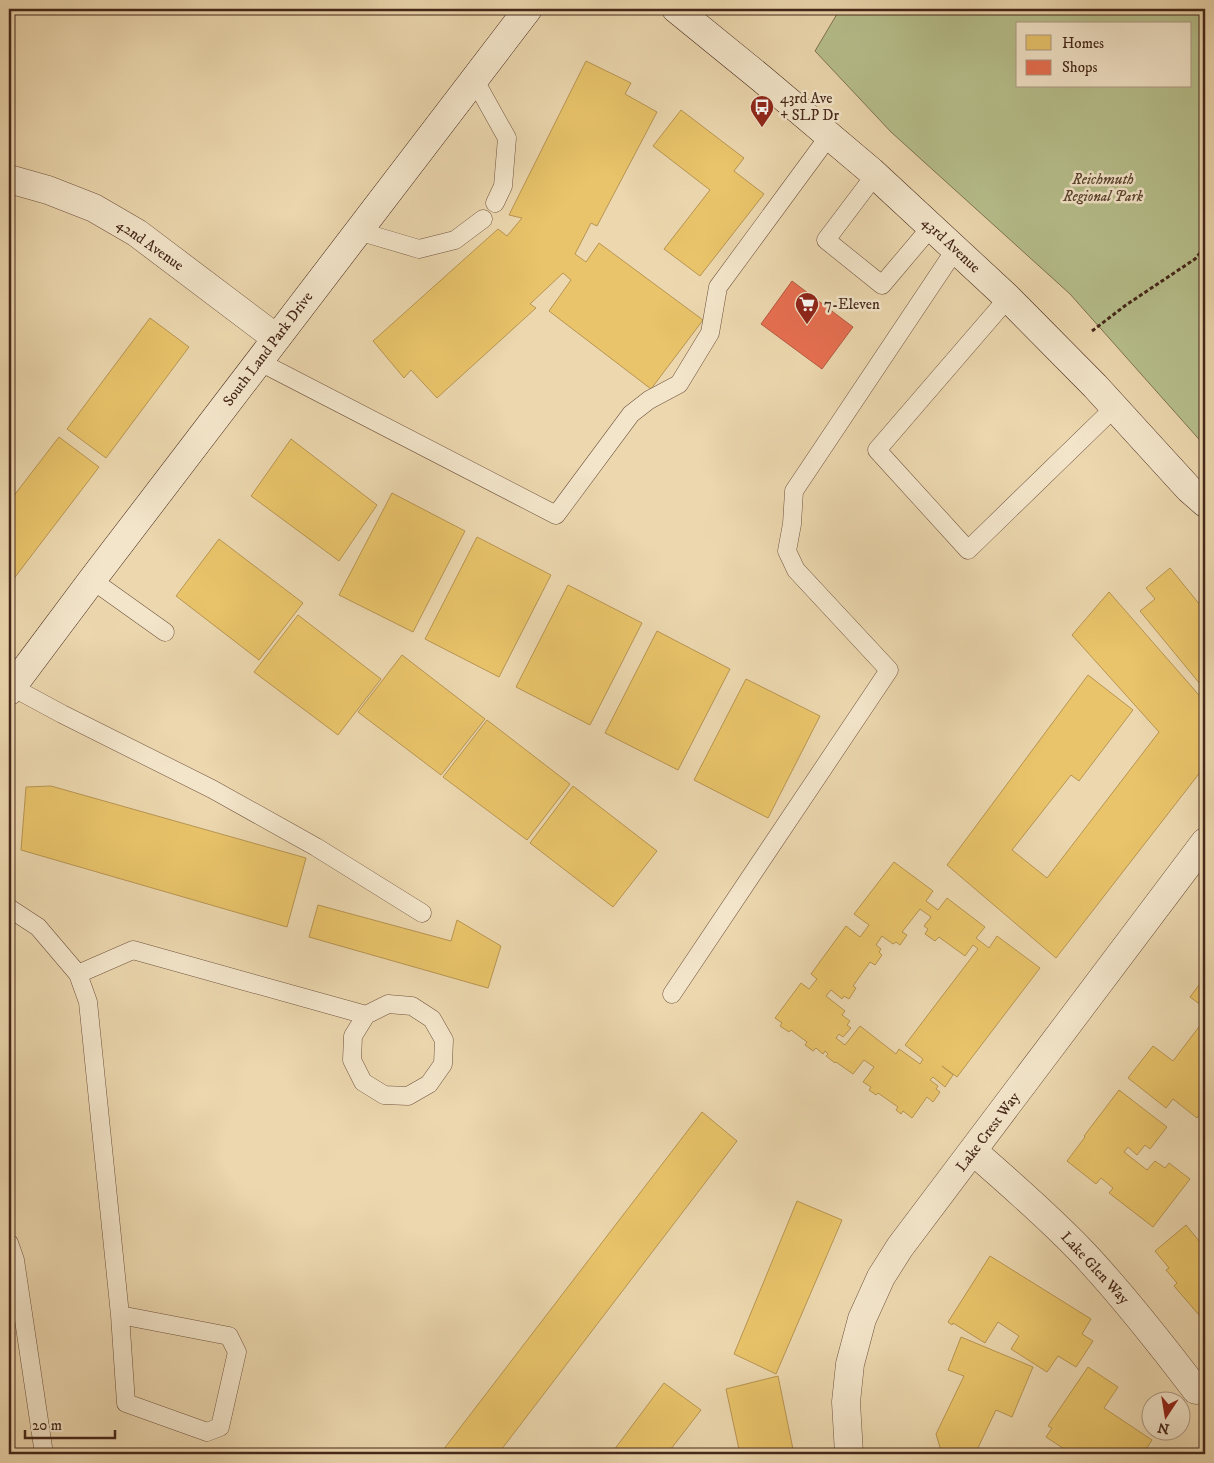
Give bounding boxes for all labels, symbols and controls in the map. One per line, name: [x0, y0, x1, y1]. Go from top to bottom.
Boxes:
legend: [1016, 22, 1192, 88]
text: Homes: [1062, 34, 1104, 53]
text: Shops: [1062, 58, 1098, 77]
place label: 43rd Ave + SLP Dr: [780, 89, 840, 125]
bus stop icon: 43rd Ave + SLP Dr: [749, 94, 775, 128]
park label: Reichmuth Regional Park: [1062, 170, 1144, 206]
street label: 43rd Avenue: [918, 213, 984, 277]
street label: 42nd Avenue: [113, 215, 187, 275]
street label: South Land Park Drive: [219, 288, 317, 410]
supermarket icon: 7-Eleven: [794, 291, 820, 325]
place label: 7-Eleven: [824, 295, 880, 314]
street label: Lake Crest Way: [952, 1088, 1025, 1176]
street label: Lake Glen Way: [1057, 1228, 1134, 1309]
north arrow: [1142, 1390, 1192, 1440]
scale bar: [25, 1408, 115, 1440]
text: 20 m: [32, 1416, 62, 1435]
text: N: [1156, 1418, 1171, 1438]

